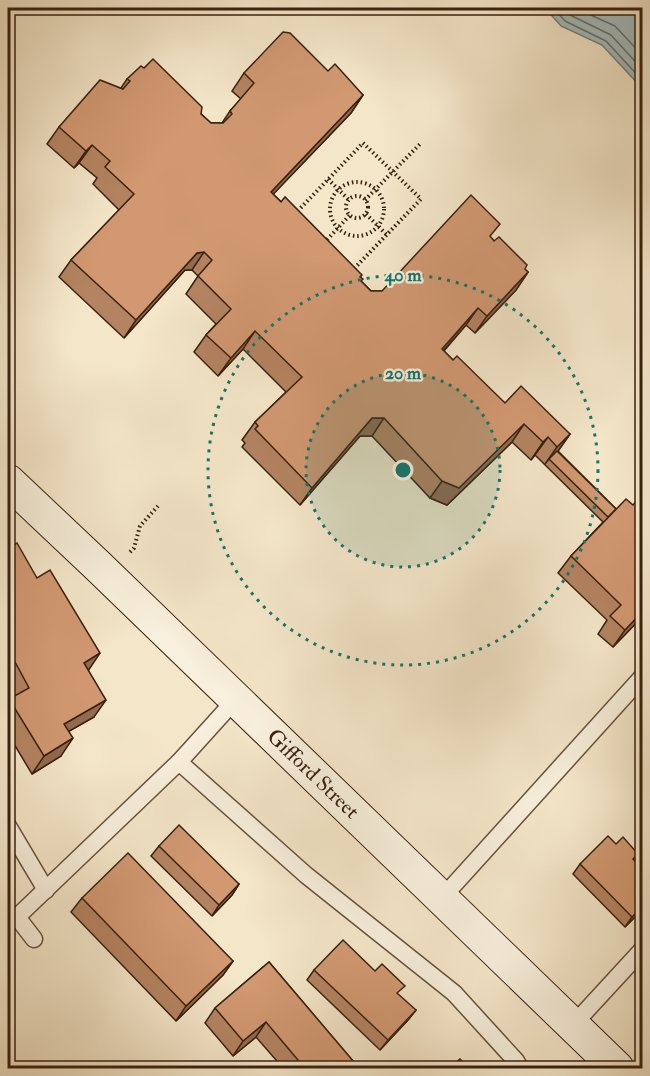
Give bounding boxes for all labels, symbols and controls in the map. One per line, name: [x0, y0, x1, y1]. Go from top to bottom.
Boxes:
text: 40 m: [384, 264, 422, 287]
text: 20 m: [385, 362, 422, 385]
centre of rings: [393, 460, 413, 480]
street label: Gifford Street: [261, 723, 365, 825]

